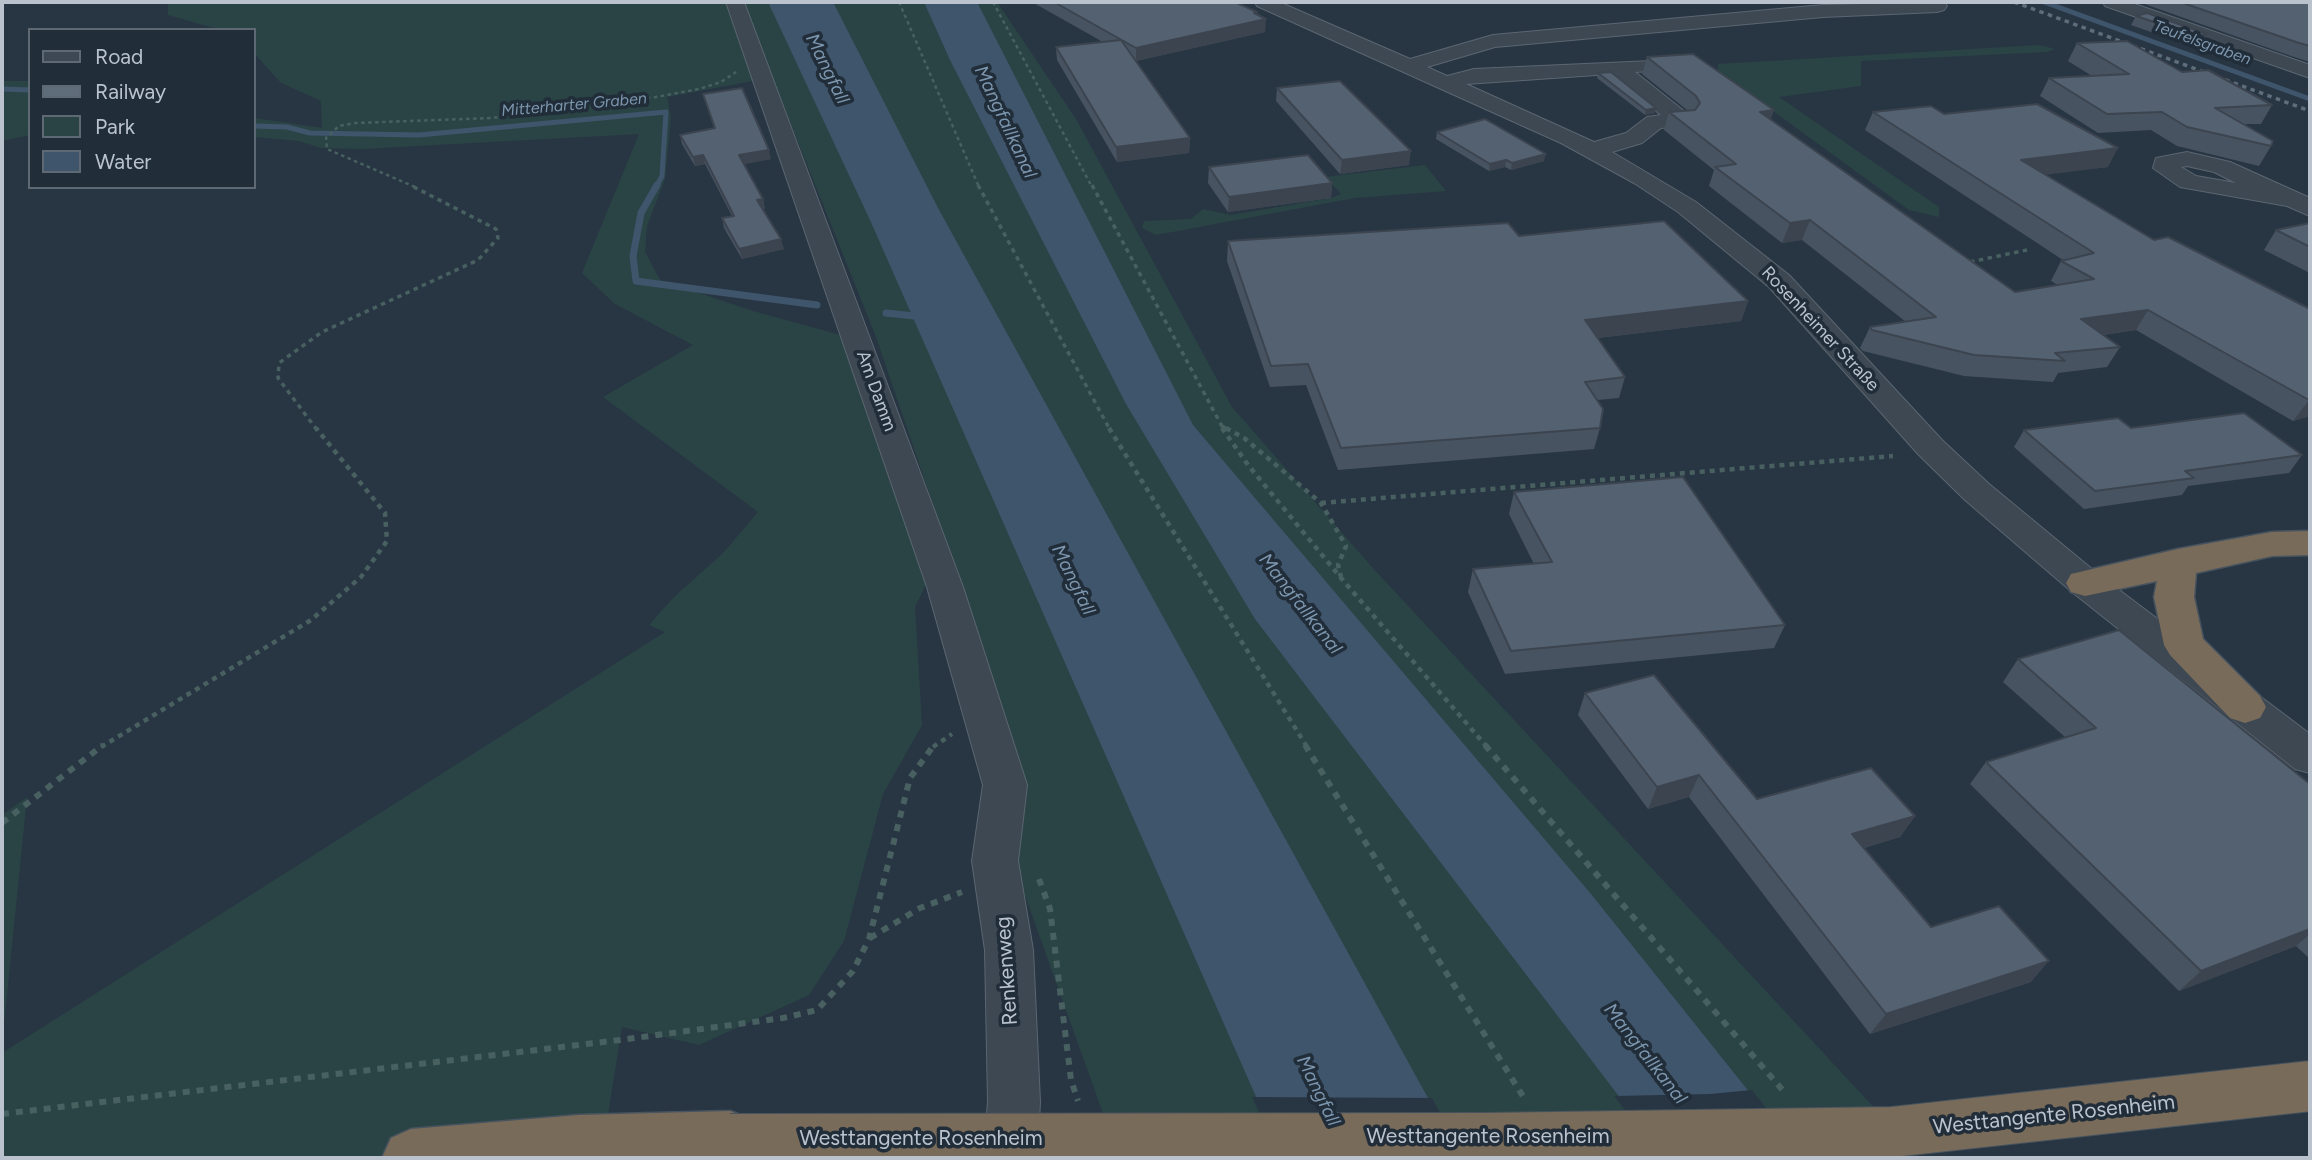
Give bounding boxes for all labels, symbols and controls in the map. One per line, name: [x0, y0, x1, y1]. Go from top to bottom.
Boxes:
water label: Teufelsgraben: [2151, 16, 2253, 70]
legend: [28, 28, 256, 189]
water label: Mangfall: [800, 30, 854, 108]
text: Road: [95, 44, 143, 69]
water label: Mangfallkanal: [969, 62, 1041, 182]
text: Railway: [95, 79, 166, 104]
water label: Mitterharter Graben: [500, 89, 648, 121]
text: Park: [95, 114, 135, 139]
text: Water: [95, 149, 151, 174]
street label: Rosenheimer Straße: [1757, 262, 1883, 396]
street label: Am Damm: [851, 348, 901, 434]
water label: Mangfall: [1046, 541, 1100, 619]
water label: Mangfallkanal: [1254, 549, 1346, 659]
street label: Renkenweg: [991, 916, 1023, 1026]
water label: Mangfallkanal: [1599, 999, 1691, 1109]
water label: Mangfall: [1291, 1052, 1345, 1130]
street label: Westtangente Rosenheim: [1932, 1090, 2176, 1140]
street label: Westtangente Rosenheim: [1366, 1124, 1610, 1150]
street label: Westtangente Rosenheim: [799, 1126, 1043, 1152]

